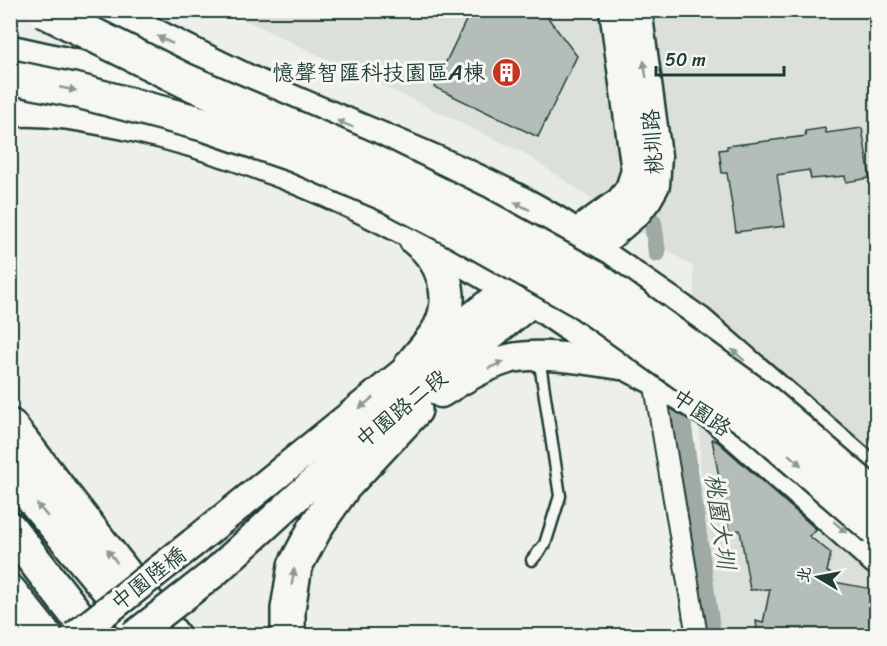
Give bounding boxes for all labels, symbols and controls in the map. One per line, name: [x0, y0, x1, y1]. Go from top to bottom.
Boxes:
one-way arrow: [156, 36, 173, 45]
scale bar: [656, 39, 784, 77]
text: 50 m: [665, 44, 706, 76]
place label: 憶聲智匯科技園區A棟: [273, 53, 485, 92]
building icon: 憶聲智匯科技園區A棟: [490, 56, 522, 88]
one-way arrow: [641, 59, 650, 78]
one-way arrow: [59, 85, 78, 94]
street label: 桃圳路: [631, 108, 674, 176]
one-way arrow: [336, 119, 354, 128]
one-way arrow: [513, 201, 531, 211]
one-way arrow: [731, 349, 746, 362]
street label: 中園路二段: [346, 359, 456, 458]
one-way arrow: [488, 360, 505, 369]
street label: 中園路: [663, 378, 740, 447]
one-way arrow: [358, 396, 373, 408]
one-way arrow: [787, 453, 803, 466]
water label: 桃園大圳: [693, 471, 748, 574]
one-way arrow: [37, 502, 49, 517]
one-way arrow: [832, 521, 848, 534]
street label: 中園陸橋: [102, 536, 195, 621]
north arrow: [788, 547, 848, 607]
one-way arrow: [107, 548, 119, 563]
text: 北: [788, 564, 819, 585]
one-way arrow: [289, 568, 298, 587]

